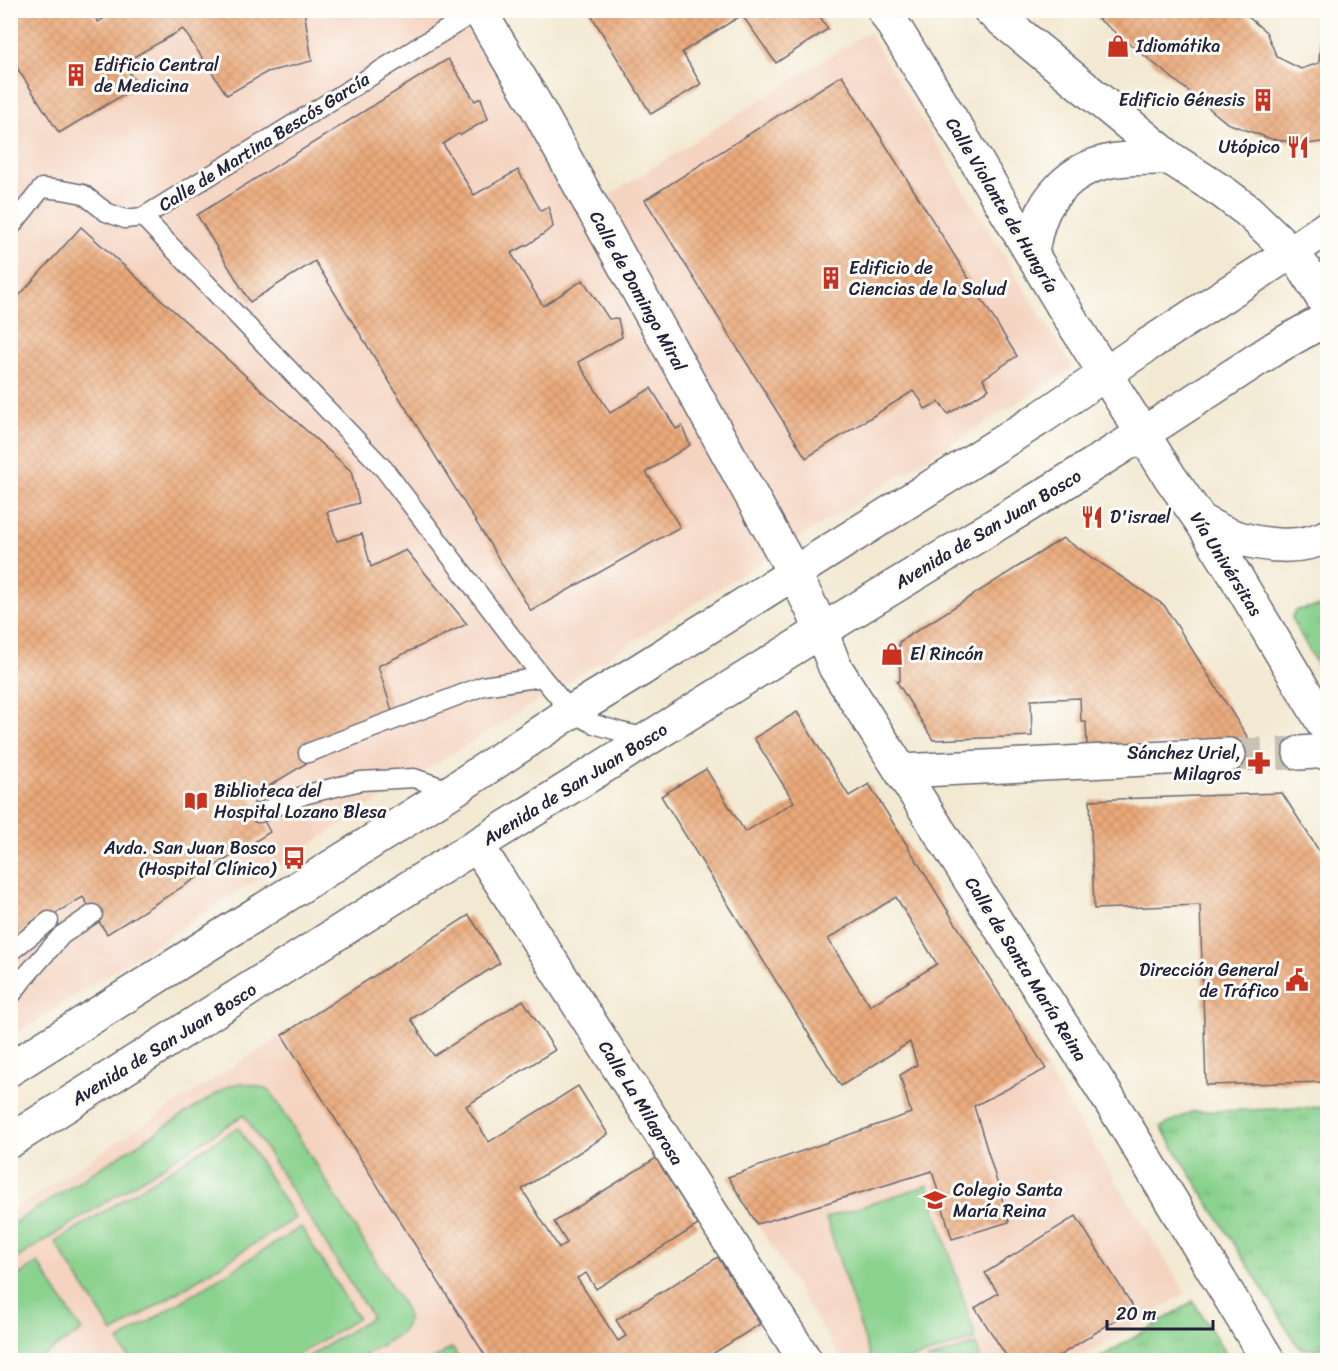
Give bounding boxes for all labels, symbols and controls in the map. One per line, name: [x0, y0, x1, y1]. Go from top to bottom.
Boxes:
place label: Idiomátika: [1135, 30, 1220, 62]
shop icon: Idiomátika: [1105, 33, 1131, 59]
place label: Edificio Central de Medicina: [94, 49, 220, 102]
building icon: Edificio Central de Medicina: [63, 62, 89, 88]
street label: Calle de Martina Bescós García: [152, 63, 377, 220]
place label: Edificio Génesis: [1119, 84, 1246, 116]
building icon: Edificio Génesis: [1250, 87, 1276, 113]
street label: Calle Violante de Hungría: [937, 111, 1067, 299]
place label: Utópico: [1218, 131, 1280, 163]
restaurant icon: Utópico: [1285, 134, 1311, 160]
street label: Calle de Domingo Miral: [580, 205, 696, 378]
place label: Edificio de Ciencias de la Salud: [849, 252, 1008, 305]
building icon: Edificio de Ciencias de la Salud: [818, 265, 844, 291]
street label: Avenida de San Juan Bosco: [887, 460, 1088, 598]
place label: D'israel: [1110, 501, 1172, 533]
restaurant icon: D'israel: [1079, 504, 1105, 530]
street label: Vía Univérsitas: [1181, 505, 1271, 623]
place label: El Rincón: [910, 638, 984, 670]
shop icon: El Rincón: [879, 641, 905, 667]
street label: Avenida de San Juan Bosco: [475, 714, 674, 855]
place label: Sánchez Uriel, Milagros: [1127, 737, 1242, 790]
pharmacy icon: Sánchez Uriel, Milagros: [1246, 750, 1272, 776]
place label: Biblioteca del Hospital Lozano Blesa: [214, 775, 387, 828]
library icon: Biblioteca del Hospital Lozano Blesa: [183, 788, 209, 814]
place label: Avda. San Juan Bosco (Hospital Clínico): [103, 832, 278, 885]
bus stop icon: Avda. San Juan Bosco (Hospital Clínico): [281, 845, 307, 871]
street label: Calle de Santa María Reina: [956, 870, 1096, 1068]
place label: Dirección General de Tráfico: [1139, 954, 1280, 1007]
public building icon: Dirección General de Tráfico: [1284, 967, 1310, 993]
street label: Avenida de San Juan Bosco: [64, 974, 263, 1115]
street label: Calle La Milagrosa: [590, 1034, 692, 1172]
place label: Colegio Santa María Reina: [953, 1174, 1063, 1227]
school or university icon: Colegio Santa María Reina: [922, 1187, 948, 1213]
scale bar: [1107, 1293, 1214, 1331]
text: 20 m: [1116, 1298, 1156, 1330]

